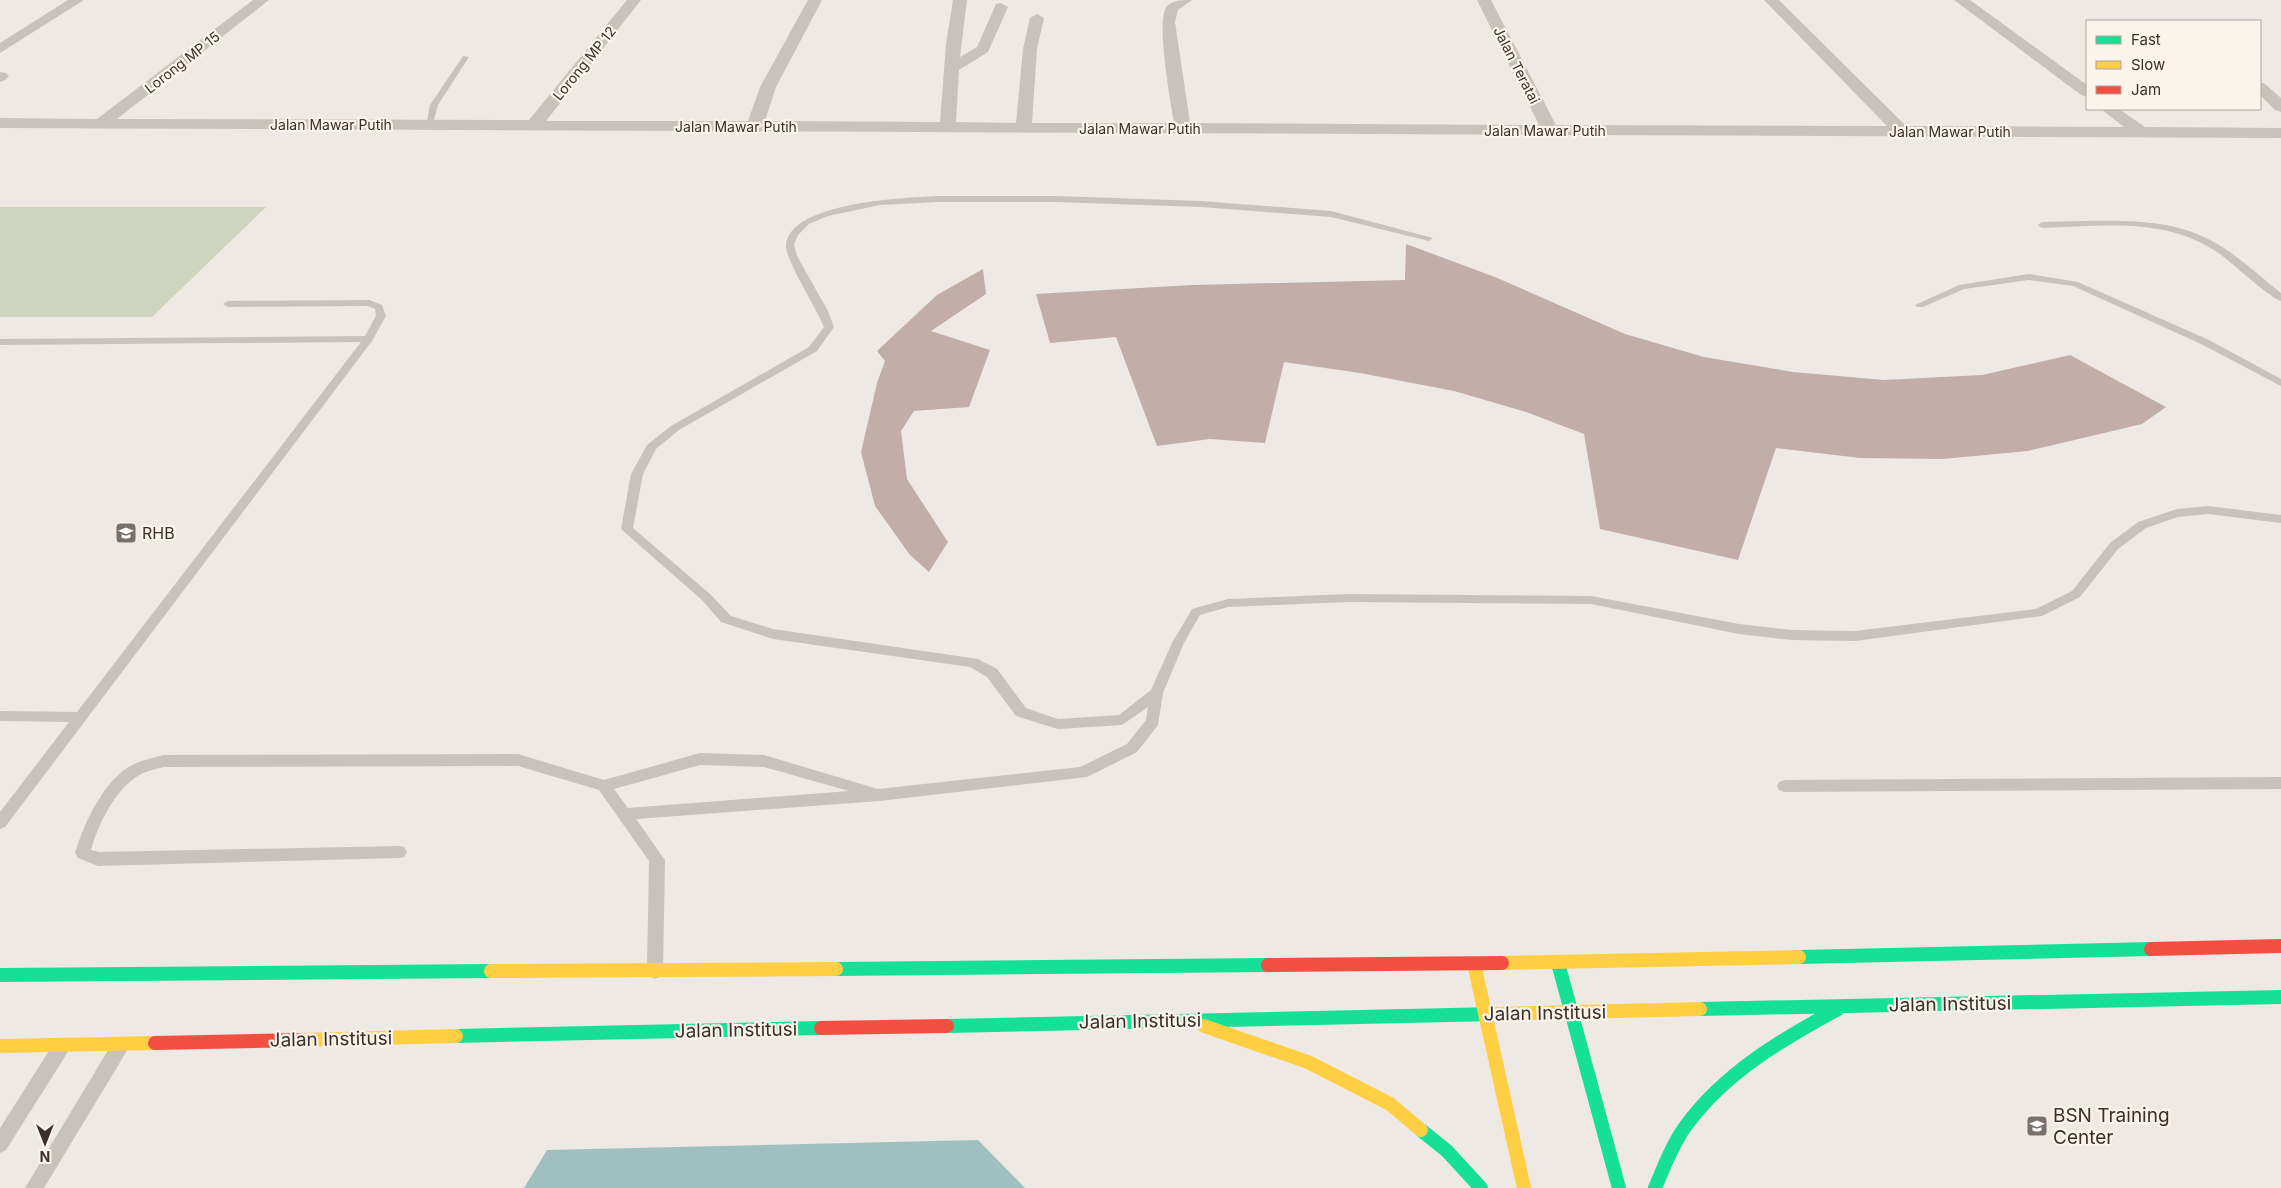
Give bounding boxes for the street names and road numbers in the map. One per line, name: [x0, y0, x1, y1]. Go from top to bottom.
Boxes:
street label: Lorong MP 12: [549, 23, 619, 103]
street label: Jalan Teratai: [1490, 24, 1544, 106]
street label: Lorong MP 15: [141, 28, 223, 96]
street label: Jalan Mawar Putih: [270, 116, 392, 133]
street label: Jalan Mawar Putih: [675, 118, 797, 135]
street label: Jalan Mawar Putih: [1079, 120, 1201, 137]
street label: Jalan Mawar Putih: [1484, 122, 1606, 139]
street label: Jalan Mawar Putih: [1889, 123, 2011, 140]
street label: Jalan Institusi: [1889, 991, 2011, 1017]
street label: Jalan Institusi: [1484, 1000, 1606, 1026]
street label: Jalan Institusi: [1079, 1008, 1201, 1034]
street label: Jalan Institusi: [675, 1017, 797, 1043]
street label: Jalan Institusi: [270, 1026, 392, 1052]

